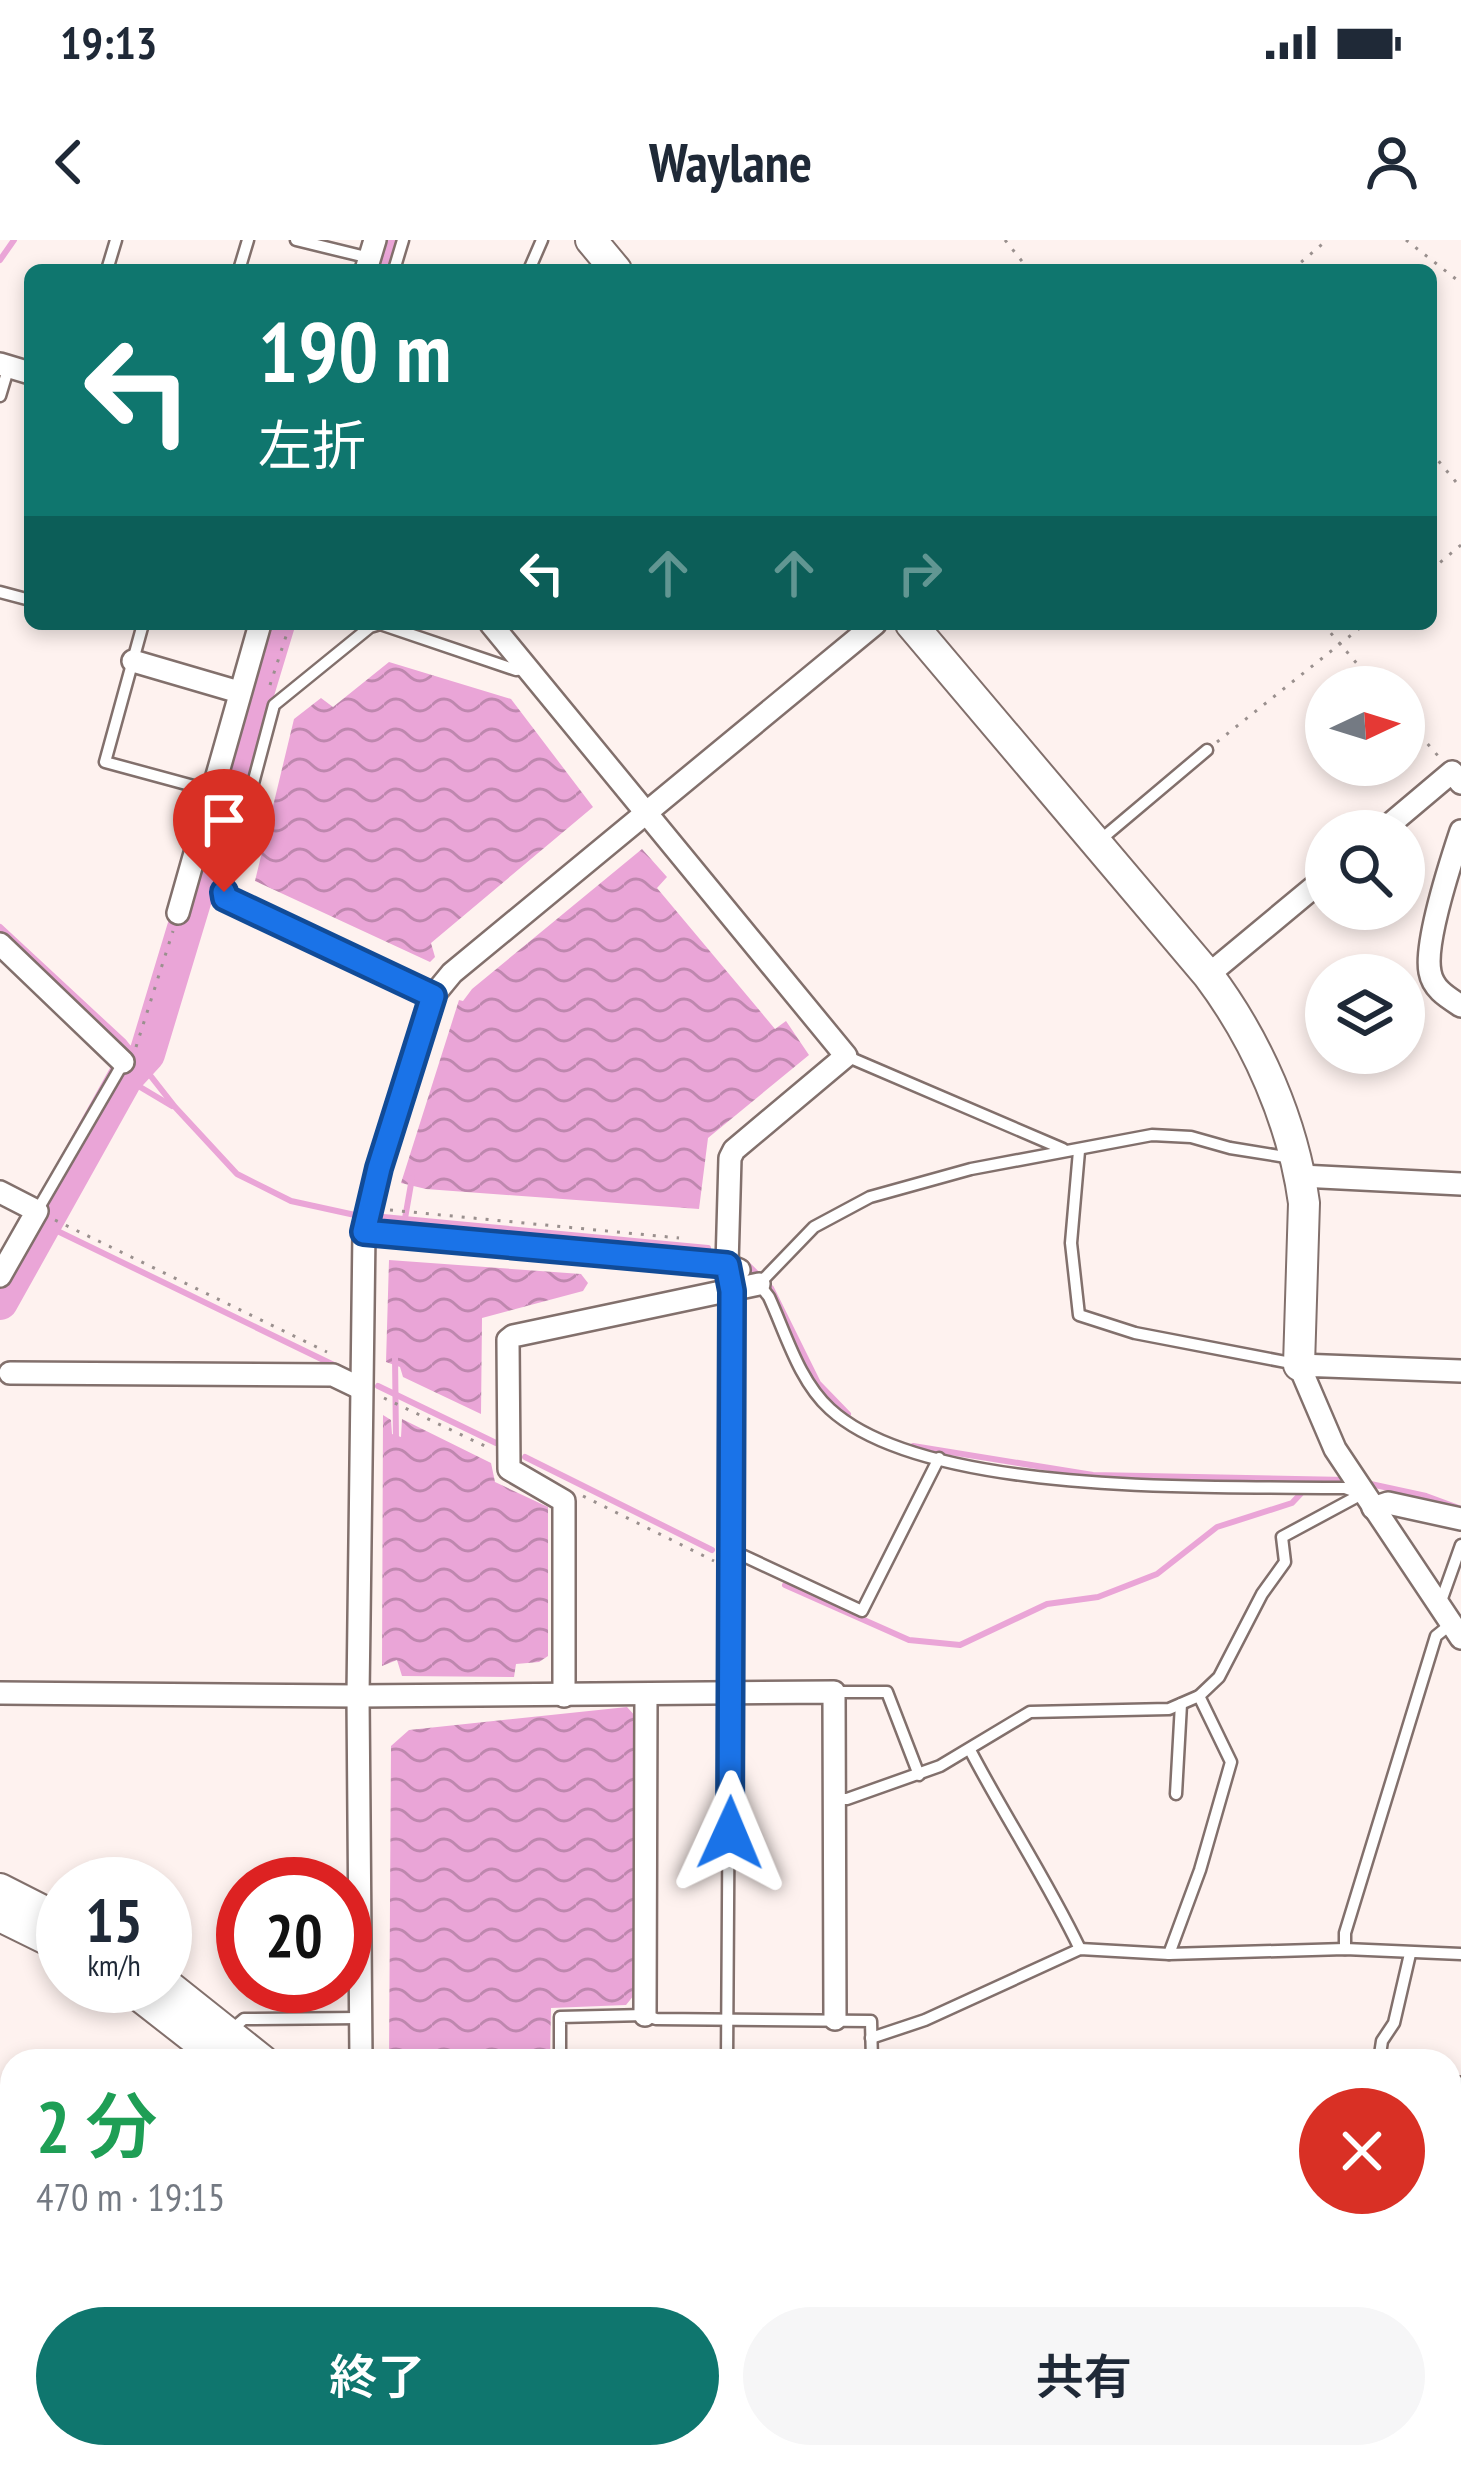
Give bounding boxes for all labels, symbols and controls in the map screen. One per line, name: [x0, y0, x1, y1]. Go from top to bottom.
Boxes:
text: 19:13: [60, 13, 157, 71]
text: Waylane: [649, 127, 812, 197]
icon: back: [36, 129, 102, 195]
icon: person: [1359, 129, 1425, 195]
text: 190 m: [258, 296, 451, 405]
icon: left: [60, 312, 216, 468]
text: 左折: [258, 410, 366, 480]
icon: left: [509, 540, 575, 606]
icon: ahead: [635, 540, 701, 606]
icon: ahead: [761, 540, 827, 606]
icon: right: [887, 540, 953, 606]
north arrow: [1305, 666, 1425, 786]
map controls: [1305, 666, 1425, 1074]
pin: [173, 769, 275, 892]
icon: arrive: [191, 787, 257, 853]
button: search: [1305, 810, 1425, 930]
button: layers: [1305, 954, 1425, 1074]
position arrow: [667, 1770, 793, 1896]
speed limit sign: 20: [216, 1857, 372, 2013]
text: 15: [85, 1881, 143, 1959]
text: km/h: [87, 1945, 141, 1984]
text: 2 分: [36, 2079, 157, 2172]
button: close: [1299, 2088, 1425, 2214]
text: 470 m · 19:15: [36, 2171, 225, 2222]
button: 終了: [36, 2307, 719, 2445]
button: 共有: [743, 2307, 1425, 2445]

